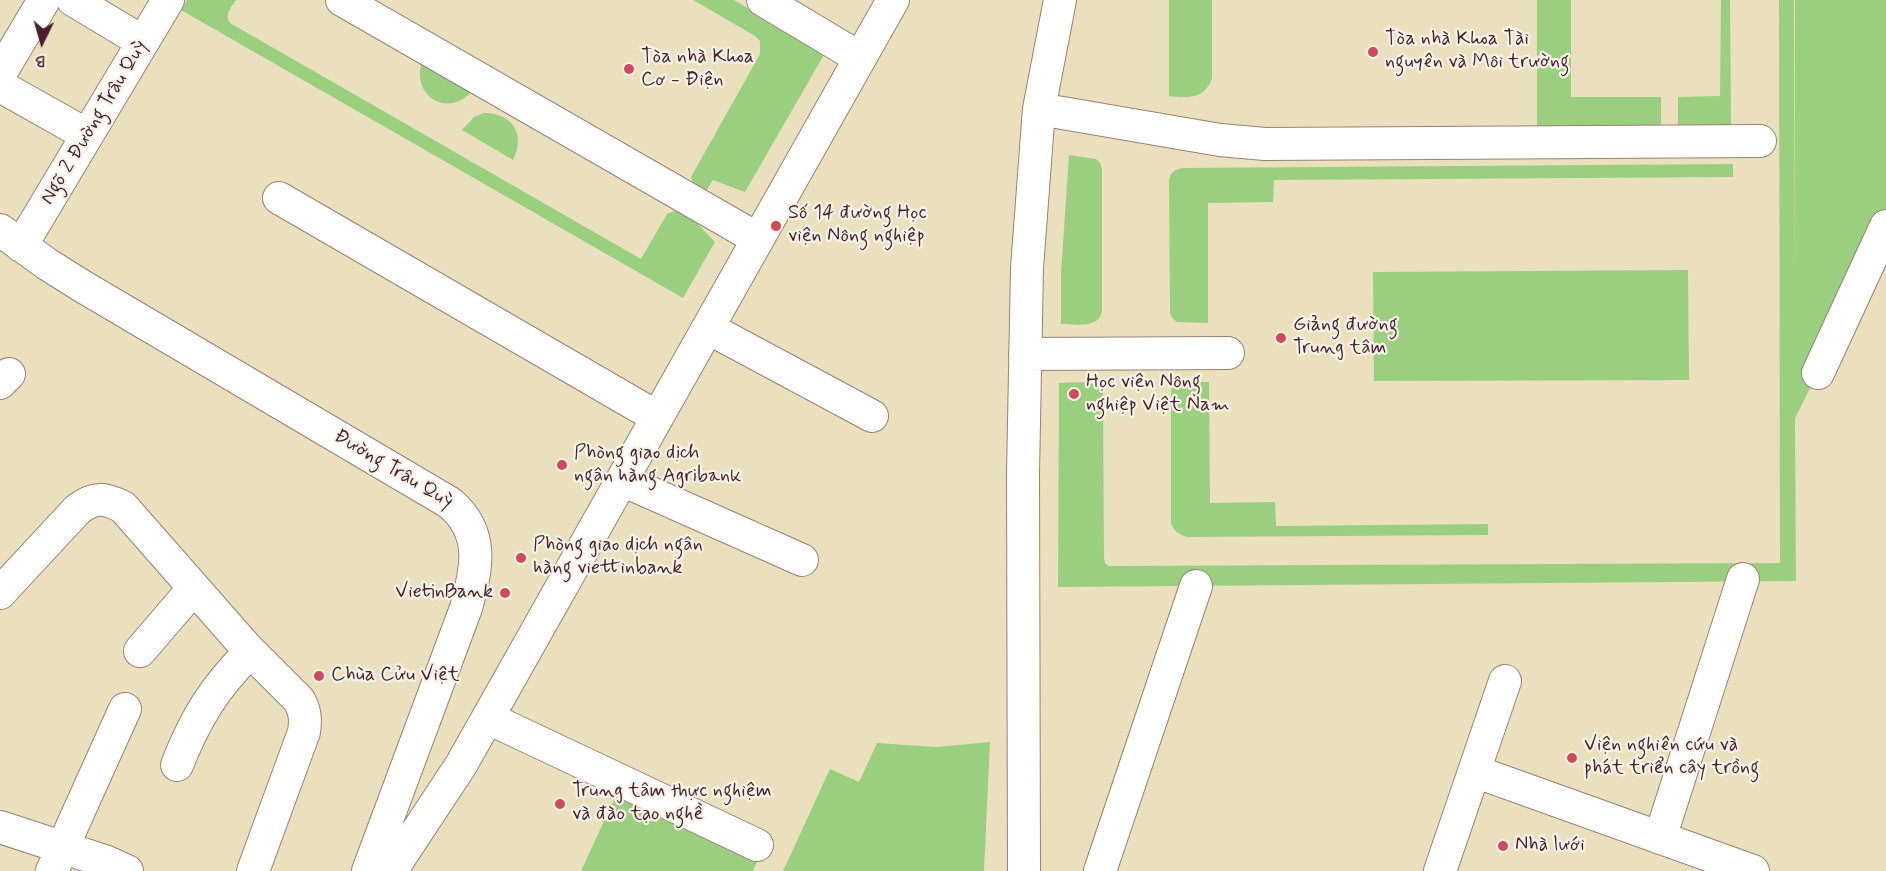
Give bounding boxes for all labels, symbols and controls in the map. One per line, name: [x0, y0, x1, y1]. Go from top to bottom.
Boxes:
north arrow: [12, 12, 72, 72]
place label: Tòa nhà Khoa Tài nguyên và Môi trường: [1385, 28, 1569, 75]
street label: Ngõ 2 Đường Trâu Quỳ: [36, 36, 154, 210]
marker: Tòa nhà Khoa Tài nguyên và Môi trường: [1366, 45, 1380, 59]
place label: Tòa nhà Khoa Cơ - Điện: [641, 46, 754, 93]
text: B: [34, 50, 46, 71]
marker: Tòa nhà Khoa Cơ - Điện: [622, 62, 636, 76]
place label: Số 14 đường Học viện Nông nghiệp: [788, 202, 927, 249]
marker: Số 14 đường Học viện Nông nghiệp: [769, 219, 783, 233]
place label: Giảng đường Trung tâm: [1293, 314, 1398, 361]
marker: Giảng đường Trung tâm: [1274, 331, 1288, 345]
place label: Học viện Nông nghiệp Việt Nam: [1086, 371, 1229, 418]
marker: Học viện Nông nghiệp Việt Nam: [1067, 387, 1081, 401]
street label: Đường Trâu Quỳ: [329, 425, 457, 515]
place label: Phòng giao dịch ngân hàng Agribank: [574, 442, 741, 489]
marker: Phòng giao dịch ngân hàng Agribank: [555, 458, 569, 472]
place label: Phòng giao dịch ngân hàng viettinbank: [533, 534, 703, 581]
marker: Phòng giao dịch ngân hàng viettinbank: [514, 551, 528, 565]
place label: VietinBank: [395, 581, 493, 605]
marker: VietinBank: [498, 586, 512, 600]
place label: Chùa Cửu Việt: [331, 664, 460, 688]
marker: Chùa Cửu Việt: [312, 669, 326, 683]
place label: Viện nghiên cứu và phát triển cây trồng: [1584, 734, 1759, 781]
marker: Viện nghiên cứu và phát triển cây trồng: [1565, 751, 1579, 765]
place label: Trung tâm thực nghiệm và đào tạo nghề: [572, 780, 772, 827]
marker: Trung tâm thực nghiệm và đào tạo nghề: [553, 797, 567, 811]
place label: Nhà lưới: [1515, 834, 1585, 858]
marker: Nhà lưới: [1496, 839, 1510, 853]

